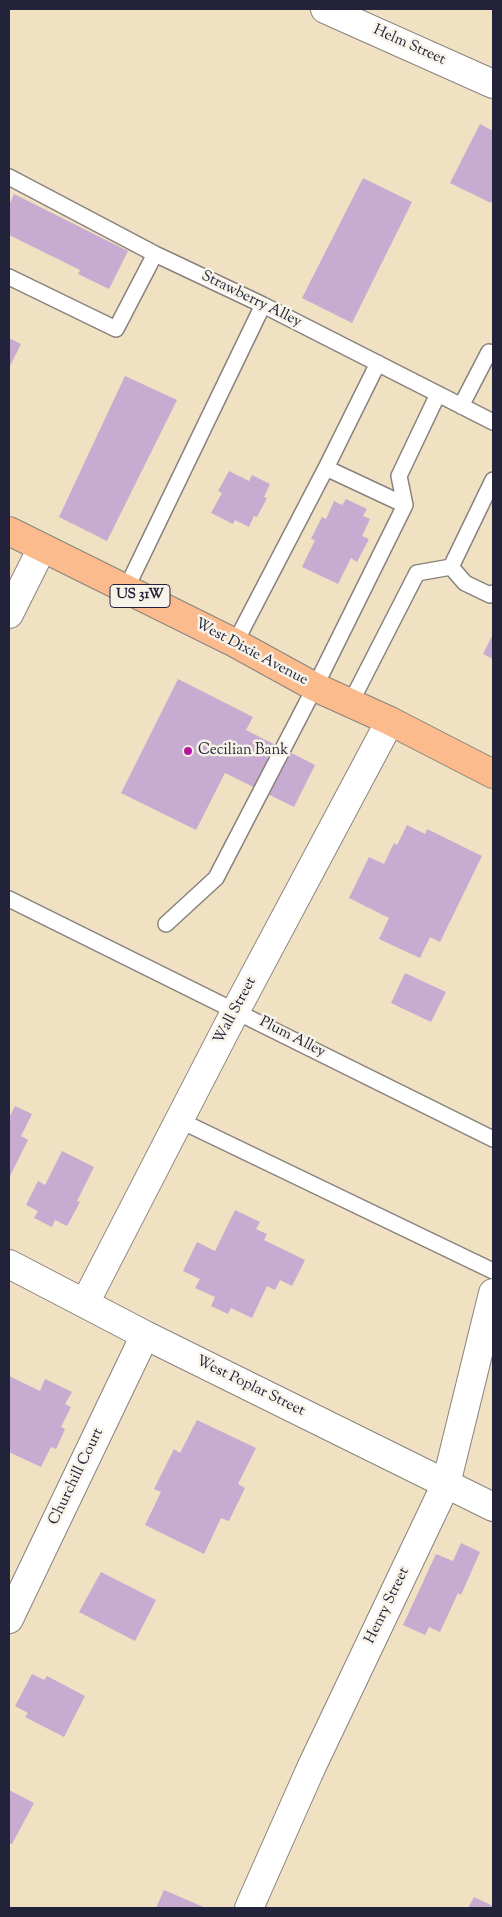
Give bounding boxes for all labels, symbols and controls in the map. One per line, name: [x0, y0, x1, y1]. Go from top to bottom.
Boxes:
street label: Helm Street: [370, 22, 448, 70]
street label: Strawberry Alley: [198, 268, 304, 332]
road number: US 31W: [110, 584, 170, 608]
street label: West Dixie Avenue: [191, 616, 311, 690]
place label: Cecilian Bank: [198, 742, 289, 760]
marker: Cecilian Bank: [182, 745, 194, 757]
street label: Wall Street: [211, 975, 261, 1047]
street label: Plum Alley: [256, 1014, 328, 1062]
street label: West Poplar Street: [193, 1353, 307, 1421]
street label: Churchill Court: [46, 1426, 108, 1528]
street label: Henry Street: [362, 1565, 414, 1647]

